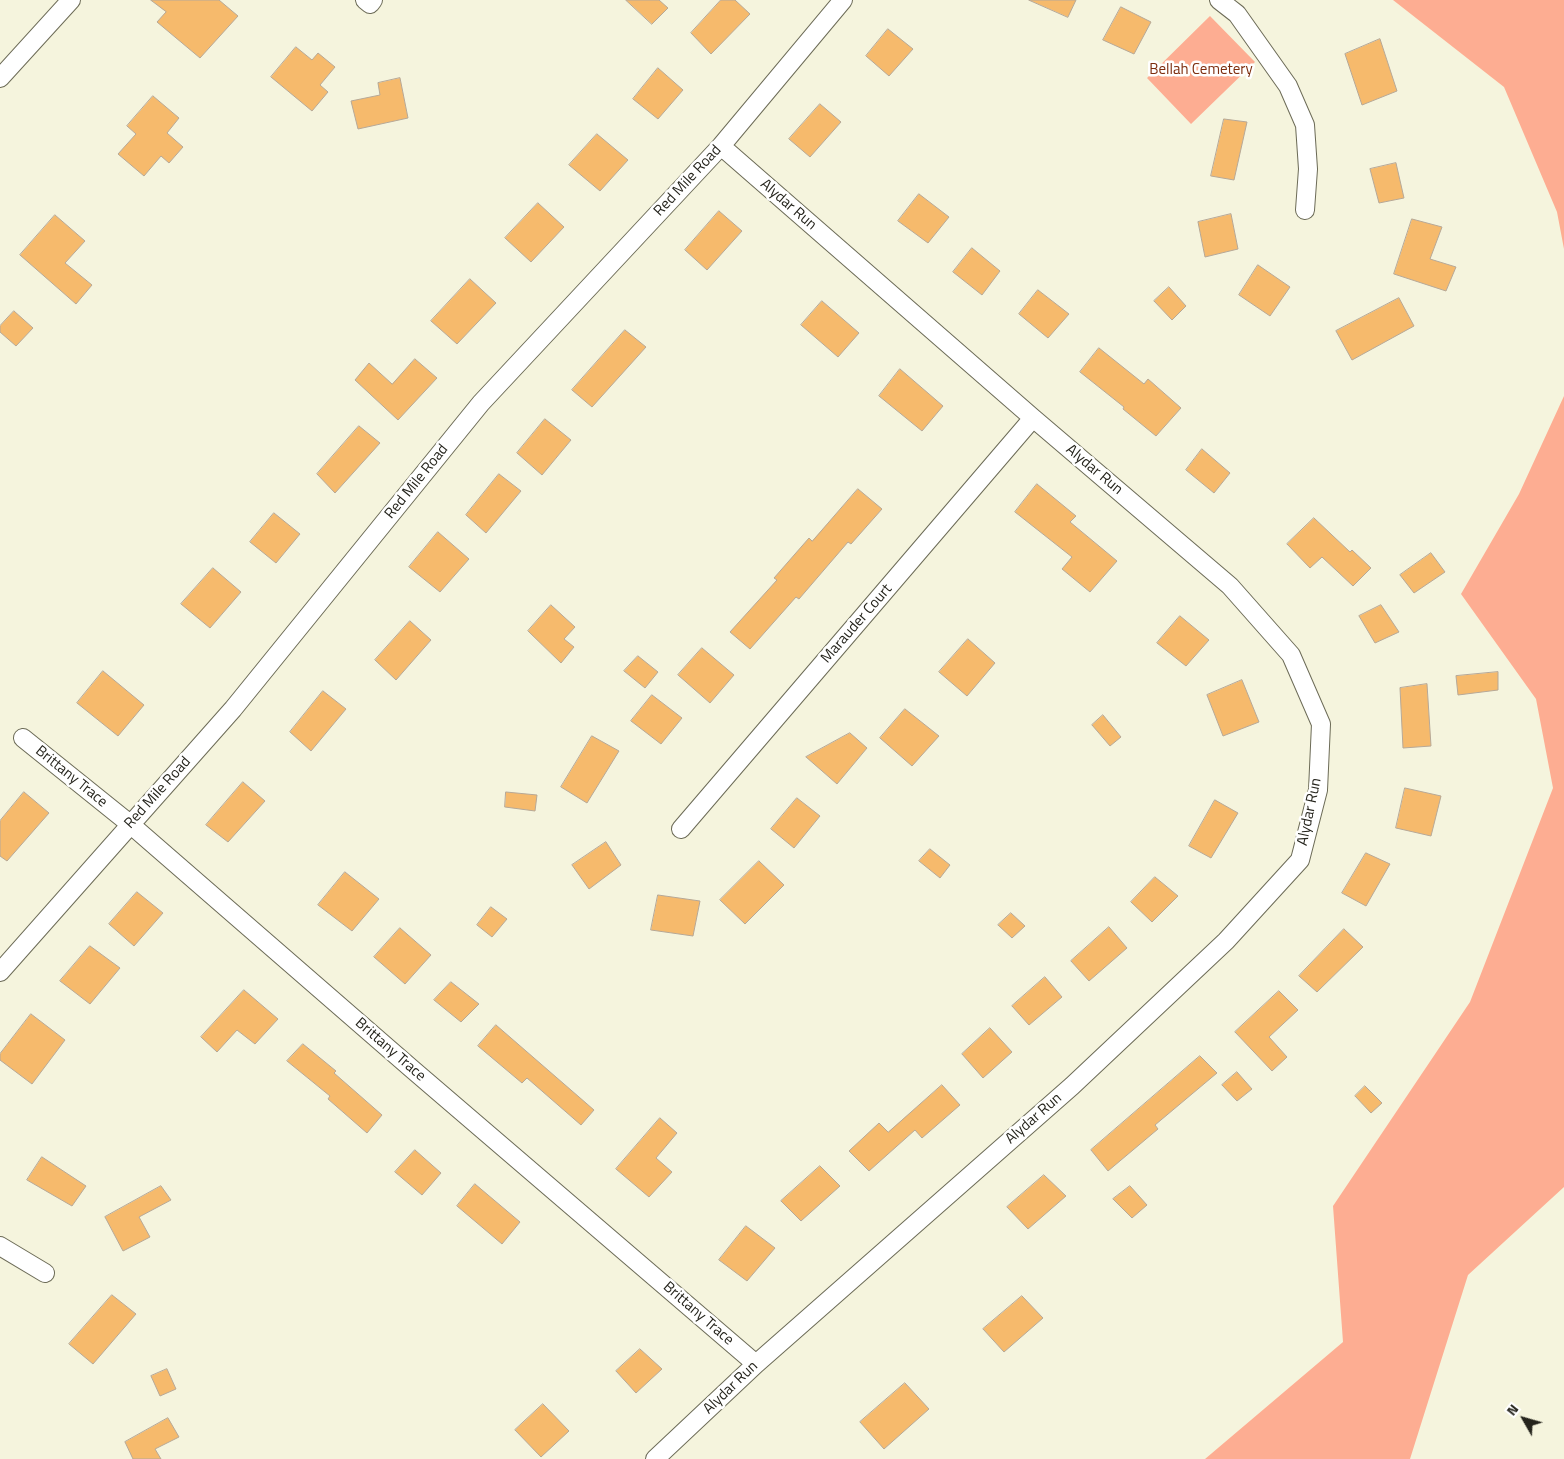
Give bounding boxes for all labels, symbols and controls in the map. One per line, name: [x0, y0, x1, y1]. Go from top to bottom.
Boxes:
park label: Bellah Cemetery: [1149, 61, 1253, 79]
street label: Red Mile Road: [651, 142, 725, 220]
street label: Alydar Run: [756, 176, 820, 234]
street label: Red Mile Road: [381, 441, 453, 523]
street label: Alydar Run: [1062, 441, 1126, 499]
street label: Marauder Court: [818, 581, 896, 667]
street label: Brittany Trace: [31, 742, 111, 812]
street label: Red Mile Road: [121, 753, 195, 833]
street label: Alydar Run: [1294, 777, 1326, 847]
street label: Brittany Trace: [351, 1014, 429, 1086]
street label: Alydar Run: [1002, 1090, 1066, 1148]
street label: Brittany Trace: [659, 1278, 737, 1350]
street label: Alydar Run: [700, 1358, 762, 1418]
north arrow: [1499, 1394, 1549, 1444]
text: N: [1501, 1399, 1523, 1420]

